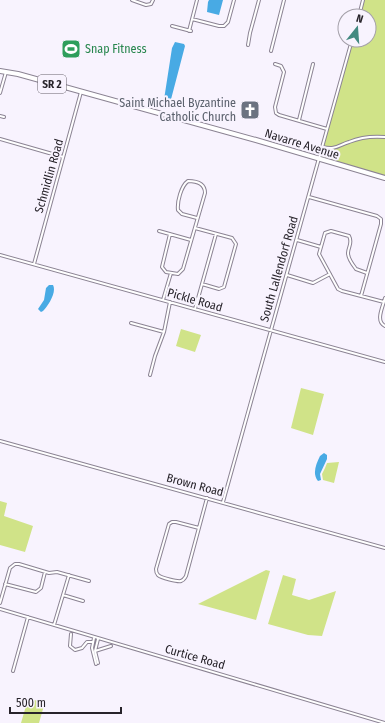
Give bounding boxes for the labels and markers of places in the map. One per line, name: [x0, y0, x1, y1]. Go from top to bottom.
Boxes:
sports icon: Snap Fitness: [60, 38, 82, 60]
place label: Snap Fitness: [85, 42, 147, 56]
place label: Saint Michael Byzantine Catholic Church: [119, 96, 236, 124]
church icon: Saint Michael Byzantine Catholic Church: [239, 99, 261, 121]

